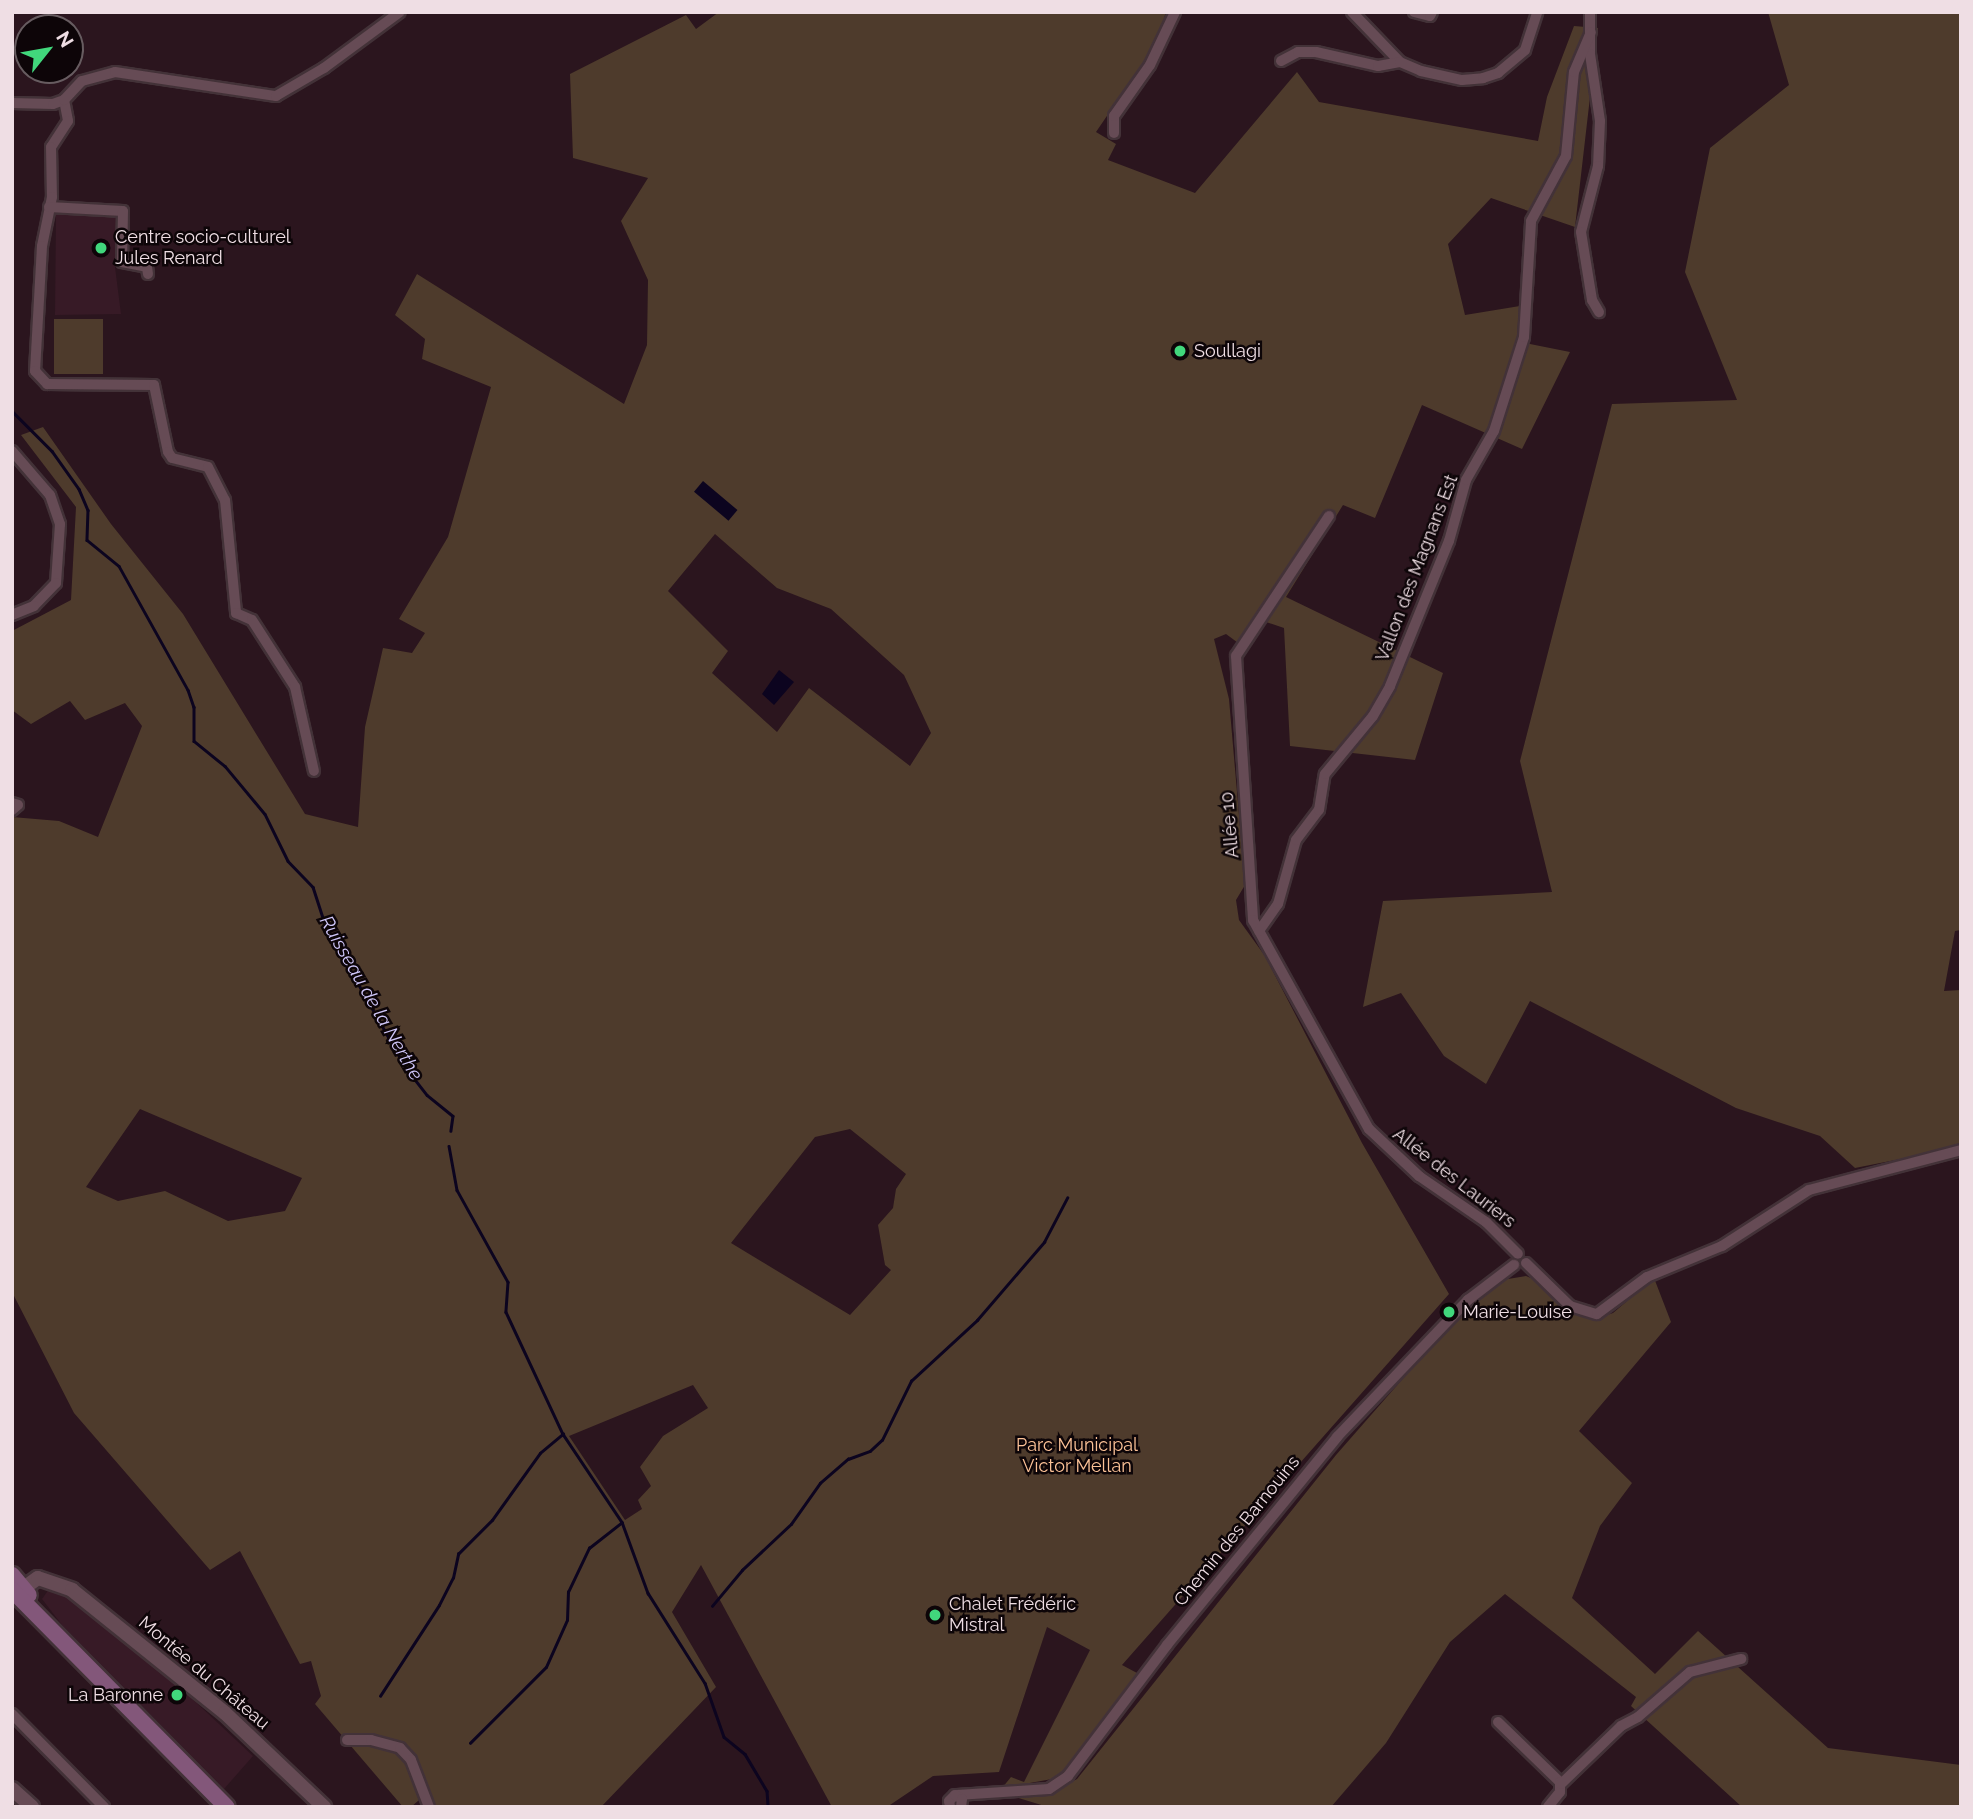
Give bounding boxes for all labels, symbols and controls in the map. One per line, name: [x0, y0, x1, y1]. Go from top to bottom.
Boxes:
north arrow: [14, 14, 84, 84]
text: N: [52, 27, 78, 51]
place label: Centre socio-culturel Jules Renard: [115, 227, 291, 270]
marker: Centre socio-culturel Jules Renard: [93, 240, 109, 256]
place label: Soullagi: [1194, 340, 1261, 362]
marker: Soullagi: [1172, 343, 1188, 359]
street label: Vallon des Magnans Est: [1371, 472, 1463, 664]
street label: Allée 10: [1216, 791, 1244, 859]
water label: Ruisseau de la Nerthe: [315, 912, 427, 1084]
street label: Allée des Lauriers: [1388, 1123, 1520, 1233]
place label: Marie-Louise: [1463, 1301, 1572, 1323]
marker: Marie-Louise: [1441, 1304, 1457, 1320]
park label: Parc Municipal Victor Mellan: [1016, 1435, 1138, 1478]
street label: Chemin des Barnouins: [1170, 1451, 1304, 1611]
place label: Chalet Frédéric Mistral: [949, 1594, 1076, 1636]
marker: Chalet Frédéric Mistral: [927, 1607, 943, 1623]
street label: Montée du Château: [134, 1612, 274, 1734]
place label: La Baronne: [68, 1684, 163, 1706]
marker: La Baronne: [169, 1687, 185, 1703]

